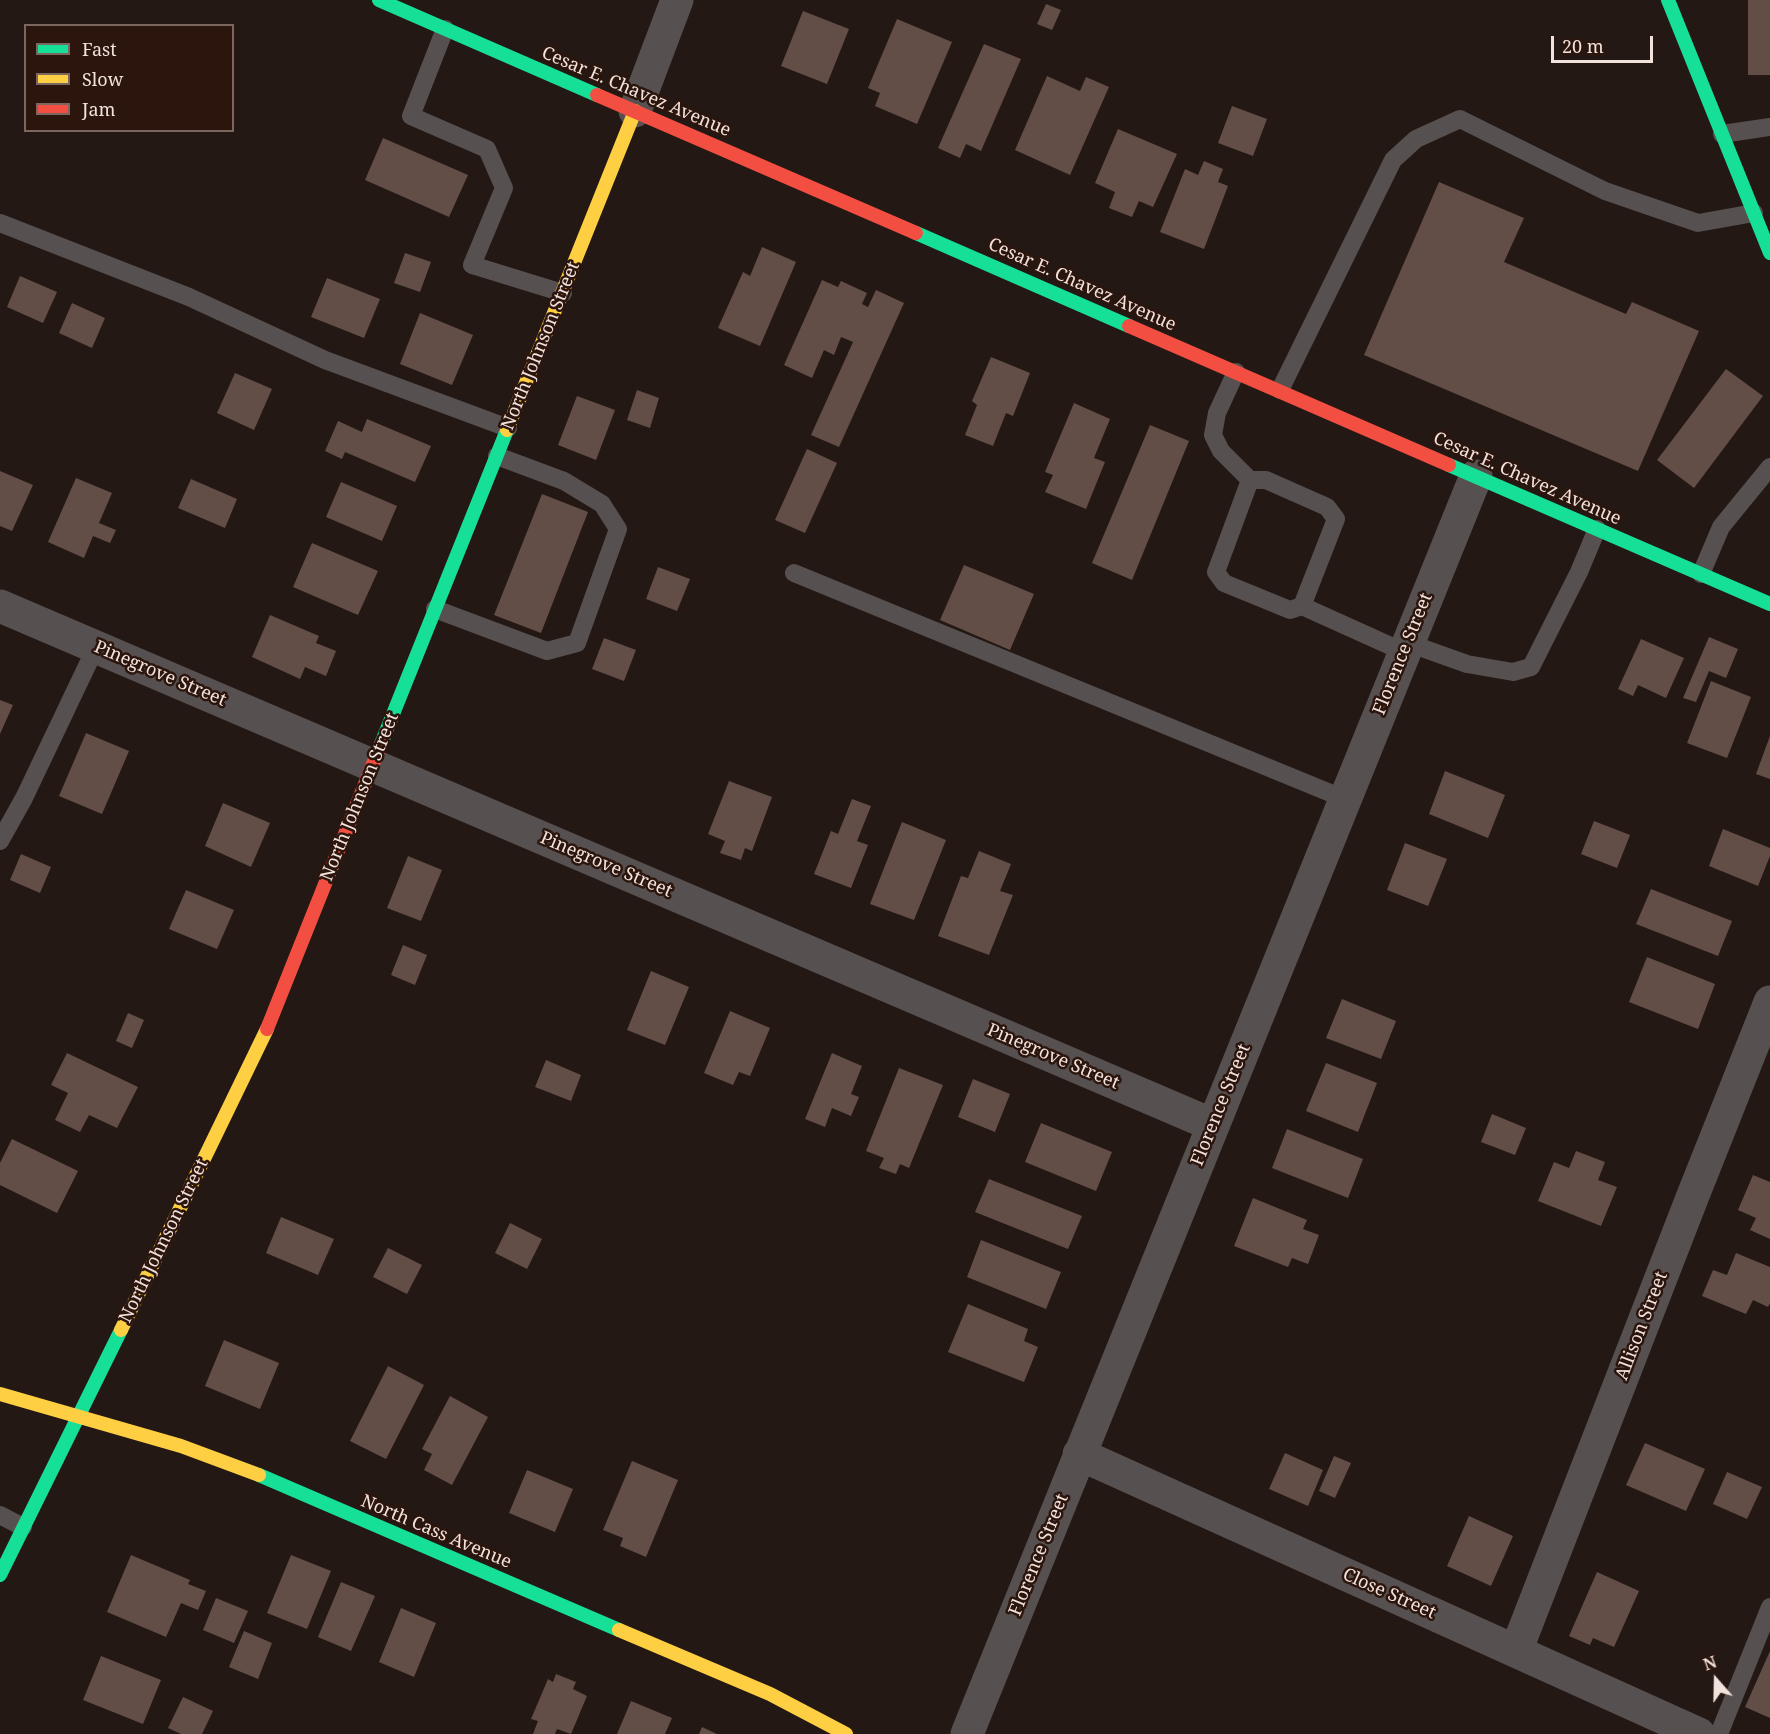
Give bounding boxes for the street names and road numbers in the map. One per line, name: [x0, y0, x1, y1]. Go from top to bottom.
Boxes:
street label: Cesar E. Chavez Avenue: [538, 42, 734, 142]
street label: Cesar E. Chavez Avenue: [985, 234, 1179, 336]
street label: North Johnson Street: [497, 259, 585, 433]
street label: Cesar E. Chavez Avenue: [1430, 428, 1624, 530]
street label: Florence Street: [1369, 590, 1437, 718]
street label: Pinegrove Street: [91, 636, 229, 712]
street label: North Johnson Street: [316, 710, 404, 884]
street label: Pinegrove Street: [537, 827, 675, 903]
street label: Pinegrove Street: [984, 1019, 1122, 1095]
street label: Florence Street: [1187, 1041, 1255, 1169]
street label: North Johnson Street: [115, 1155, 213, 1327]
street label: Allison Street: [1611, 1269, 1673, 1383]
street label: North Cass Avenue: [357, 1491, 515, 1573]
street label: Florence Street: [1005, 1491, 1073, 1619]
street label: Close Street: [1339, 1564, 1439, 1624]

